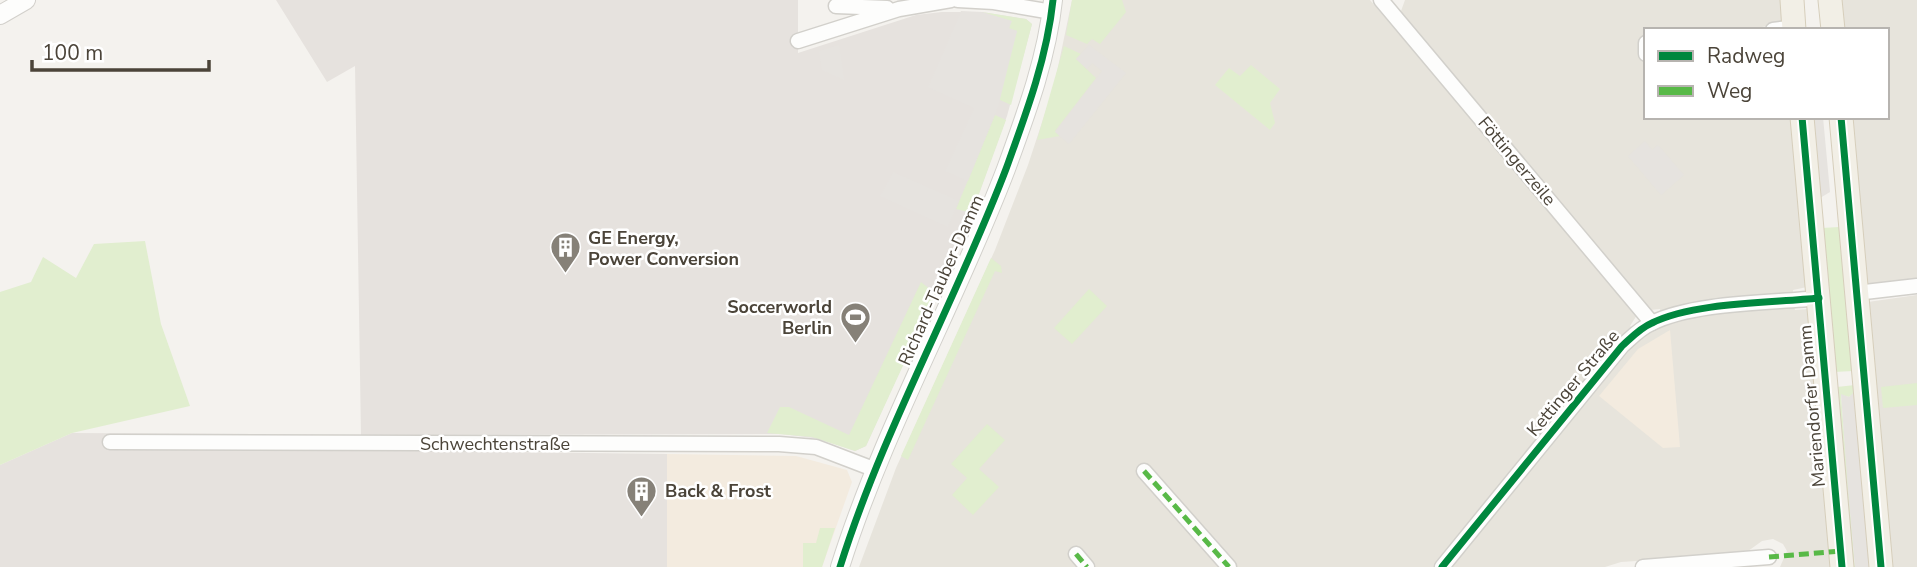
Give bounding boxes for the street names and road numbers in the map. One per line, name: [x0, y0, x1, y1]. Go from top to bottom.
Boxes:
street label: Föttingerzeile: [1473, 111, 1561, 211]
street label: Richard-Tauber-Damm: [893, 191, 989, 369]
street label: Mariendorfer Damm: [1793, 324, 1831, 488]
street label: Kettinger Straße: [1521, 325, 1625, 441]
street label: Schwechtenstraße: [420, 432, 570, 456]

